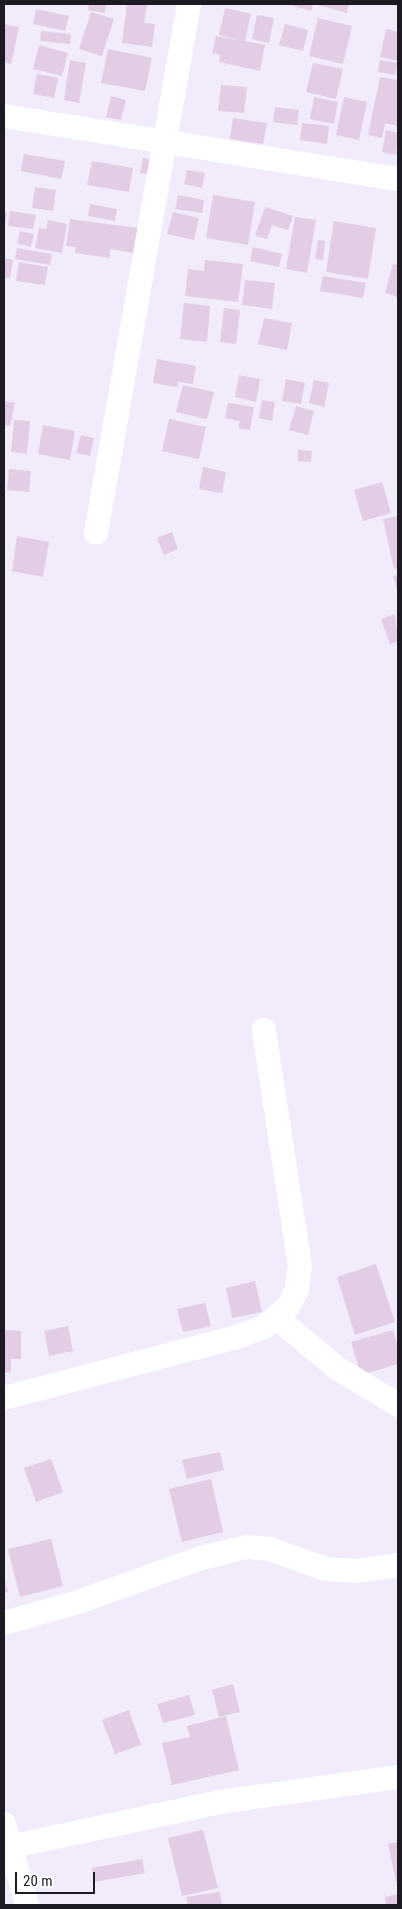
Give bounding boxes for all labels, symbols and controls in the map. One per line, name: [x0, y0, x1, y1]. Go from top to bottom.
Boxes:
scale bar: [18, 1862, 98, 1894]
text: 20 m: [23, 1872, 53, 1890]

